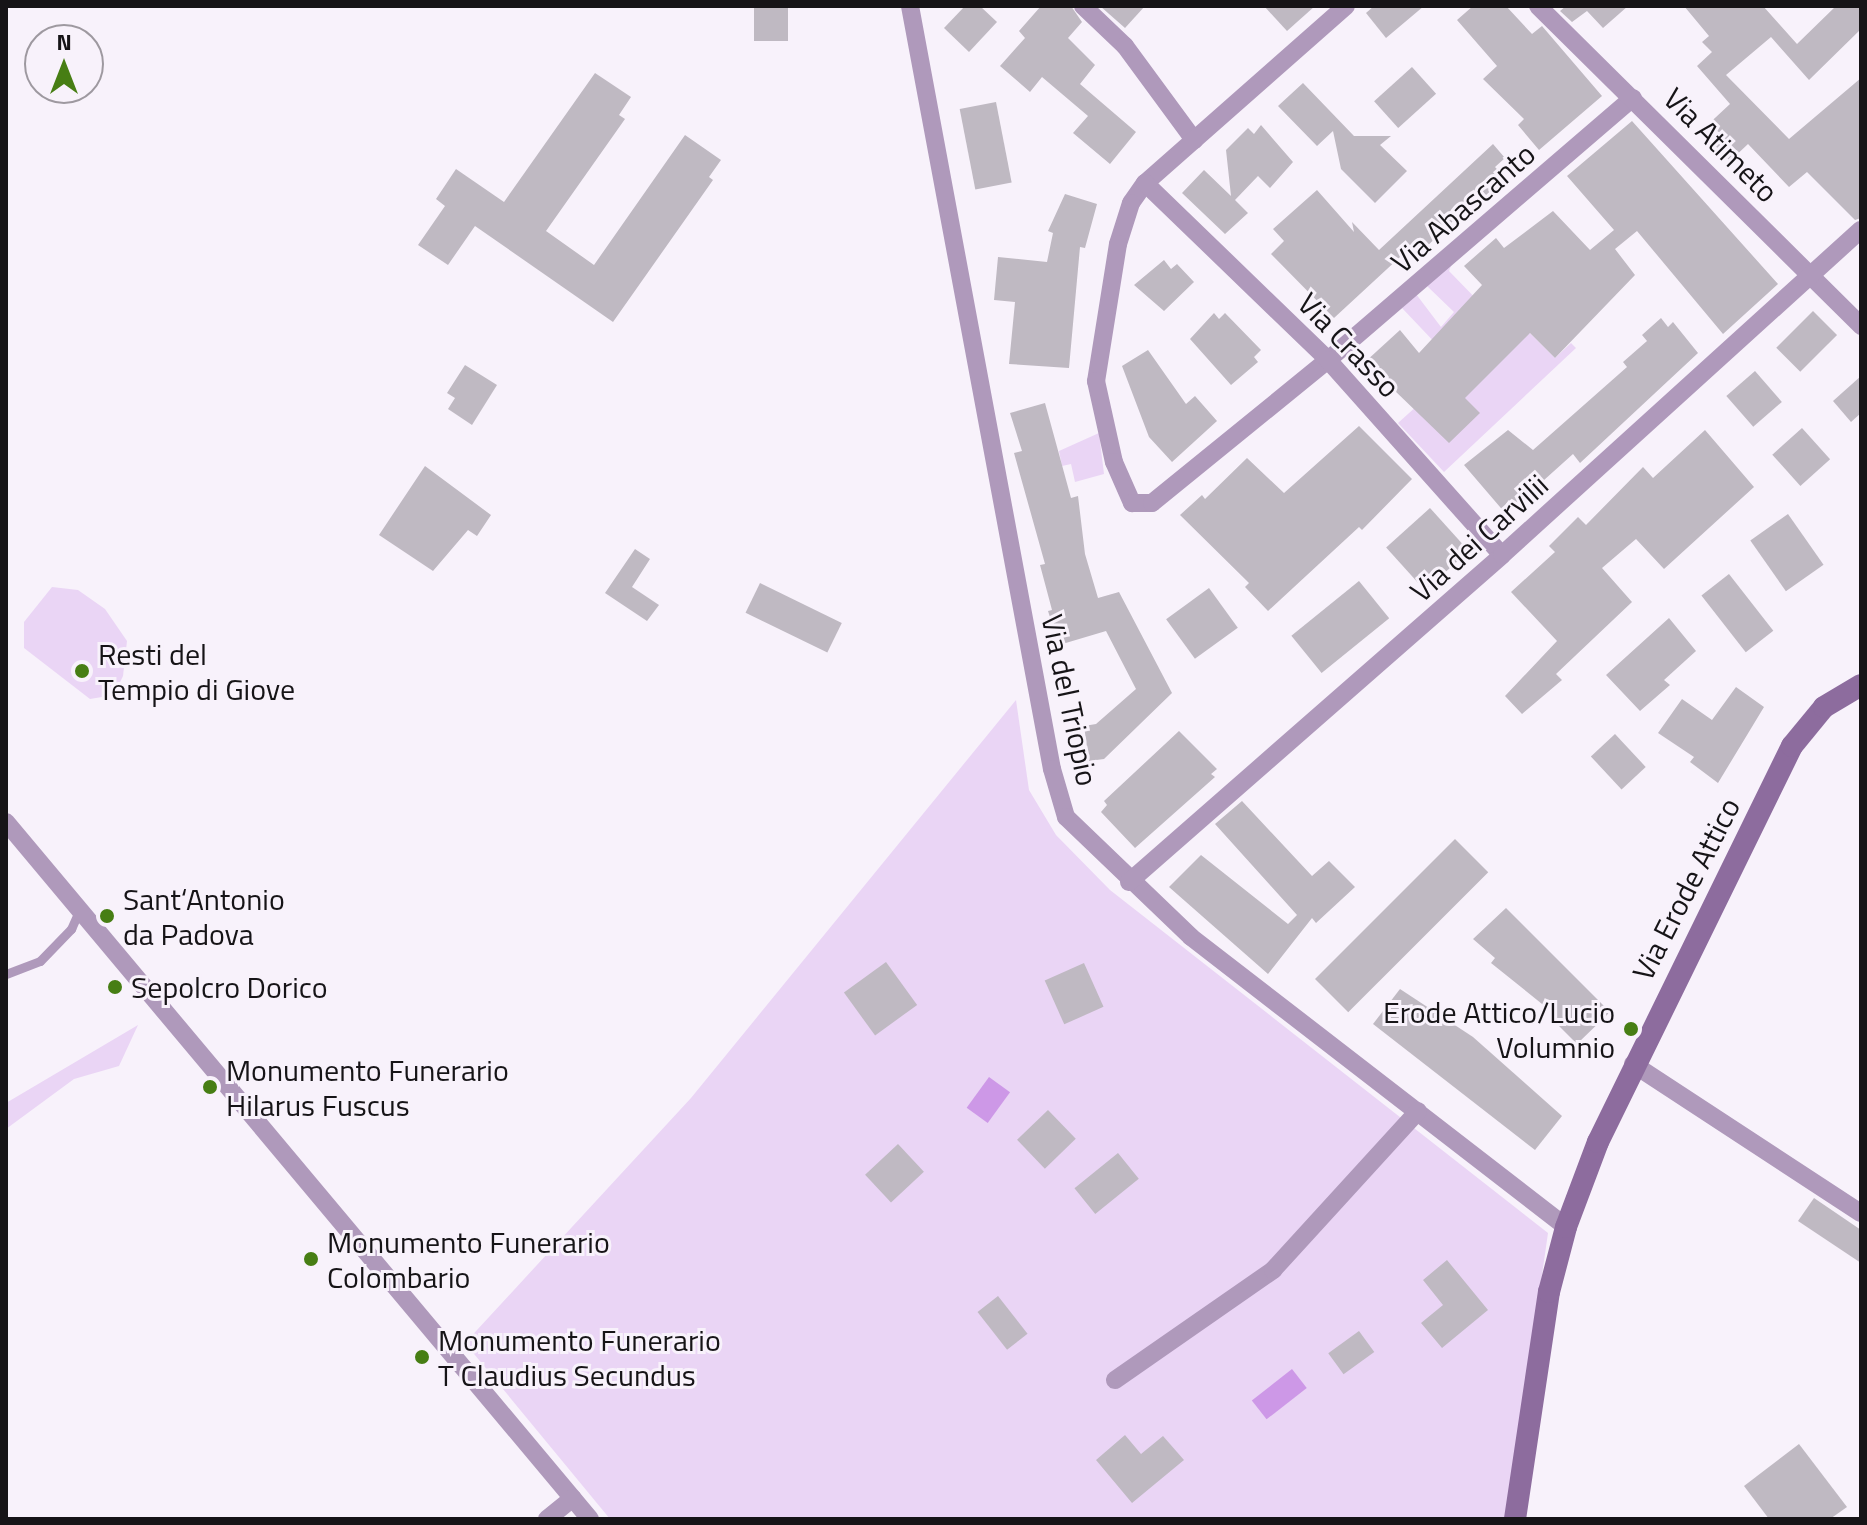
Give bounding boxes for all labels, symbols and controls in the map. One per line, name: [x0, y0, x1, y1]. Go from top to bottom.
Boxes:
north arrow: [24, 24, 104, 104]
text: N: [56, 25, 72, 59]
street label: Via Atimeto: [1656, 80, 1786, 210]
street label: Via Abascanto: [1384, 136, 1542, 280]
street label: Via Crasso: [1291, 285, 1407, 405]
street label: Via dei Carvilii: [1403, 467, 1555, 609]
street label: Via del Triopio: [1034, 611, 1106, 789]
place label: Resti del Tempio di Giove: [98, 636, 295, 706]
marker: Resti del Tempio di Giove: [73, 662, 91, 680]
street label: Via Erode Attico: [1625, 792, 1747, 986]
place label: Sant‘Antonio da Padova: [123, 881, 285, 952]
marker: Sant‘Antonio da Padova: [98, 907, 116, 925]
place label: Sepolcro Dorico: [131, 969, 327, 1005]
marker: Sepolcro Dorico: [106, 978, 124, 996]
place label: Erode Attico/Lucio Volumnio: [1383, 994, 1615, 1064]
marker: Erode Attico/Lucio Volumnio: [1622, 1020, 1640, 1038]
place label: Monumento Funerario Hilarus Fuscus: [226, 1052, 509, 1122]
marker: Monumento Funerario Hilarus Fuscus: [201, 1078, 219, 1096]
place label: Monumento Funerario Colombario: [327, 1224, 610, 1294]
marker: Monumento Funerario Colombario: [302, 1250, 320, 1268]
place label: Monumento Funerario T Claudius Secundus: [438, 1322, 721, 1392]
marker: Monumento Funerario T Claudius Secundus: [413, 1348, 431, 1366]

